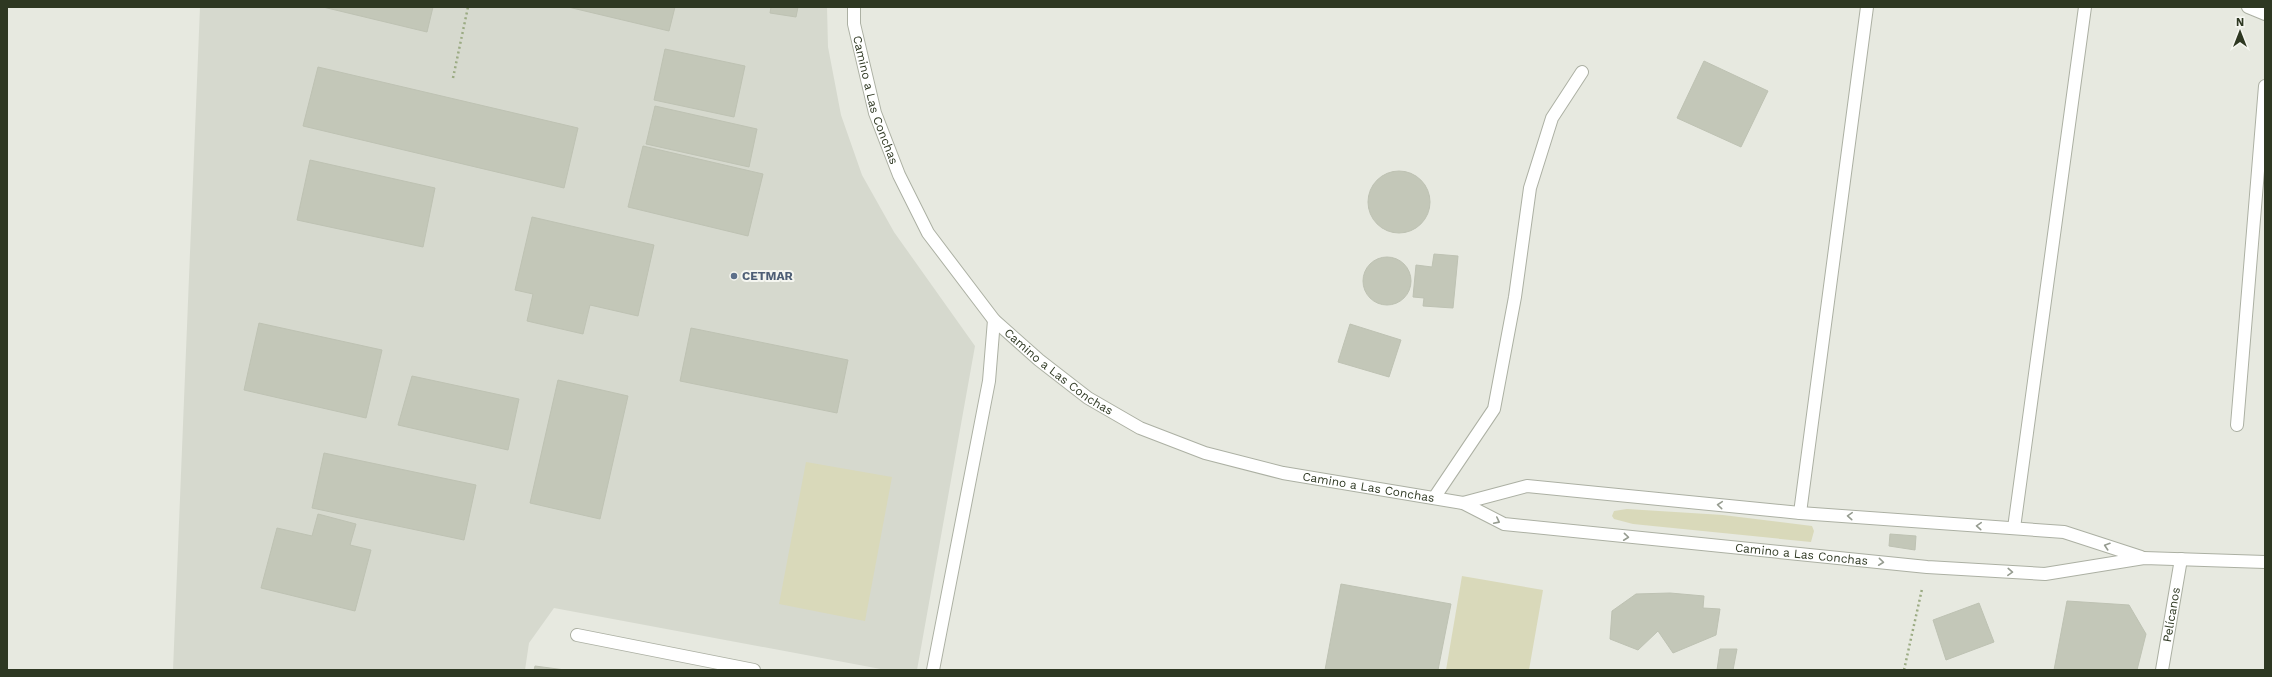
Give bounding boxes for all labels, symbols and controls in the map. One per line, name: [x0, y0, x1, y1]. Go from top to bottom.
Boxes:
north arrow: [2220, 12, 2260, 52]
text: N: [2236, 16, 2244, 29]
street label: Camino a Las Conchas: [850, 34, 901, 166]
place label: CETMAR: [742, 269, 794, 283]
marker: CETMAR: [729, 271, 739, 281]
street label: Camino a Las Conchas: [1001, 326, 1115, 418]
street label: Camino a Las Conchas: [1301, 469, 1435, 505]
one-way arrow: [1717, 501, 1723, 510]
one-way arrow: [1847, 512, 1853, 521]
one-way arrow: [1493, 516, 1501, 523]
one-way arrow: [1976, 521, 1982, 530]
one-way arrow: [1623, 532, 1629, 541]
street label: Camino a Las Conchas: [1734, 541, 1869, 568]
one-way arrow: [2104, 542, 2111, 551]
one-way arrow: [1878, 557, 1884, 566]
one-way arrow: [2007, 568, 2013, 577]
street label: Pelícanos: [2160, 586, 2183, 643]

